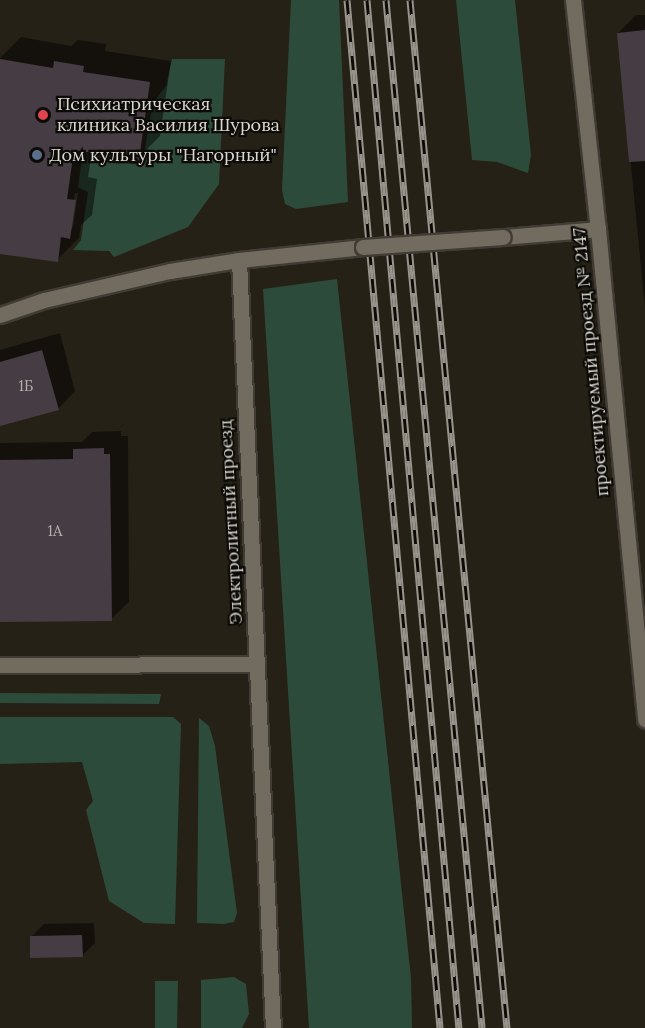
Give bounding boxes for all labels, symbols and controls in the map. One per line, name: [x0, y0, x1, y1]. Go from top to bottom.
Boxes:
place label: Психиатрическая клиника Василия Шурова: [57, 94, 280, 136]
marker: Психиатрическая клиника Василия Шурова: [34, 106, 52, 124]
place label: Дом культуры "Нагорный": [49, 144, 277, 166]
marker: Дом культуры "Нагорный": [30, 148, 44, 162]
street label: проектируемый проезд № 2147: [568, 227, 614, 497]
house number: 1Б: [19, 377, 33, 395]
street label: Электролитный проезд: [215, 419, 247, 625]
house number: 1А: [47, 522, 63, 540]

